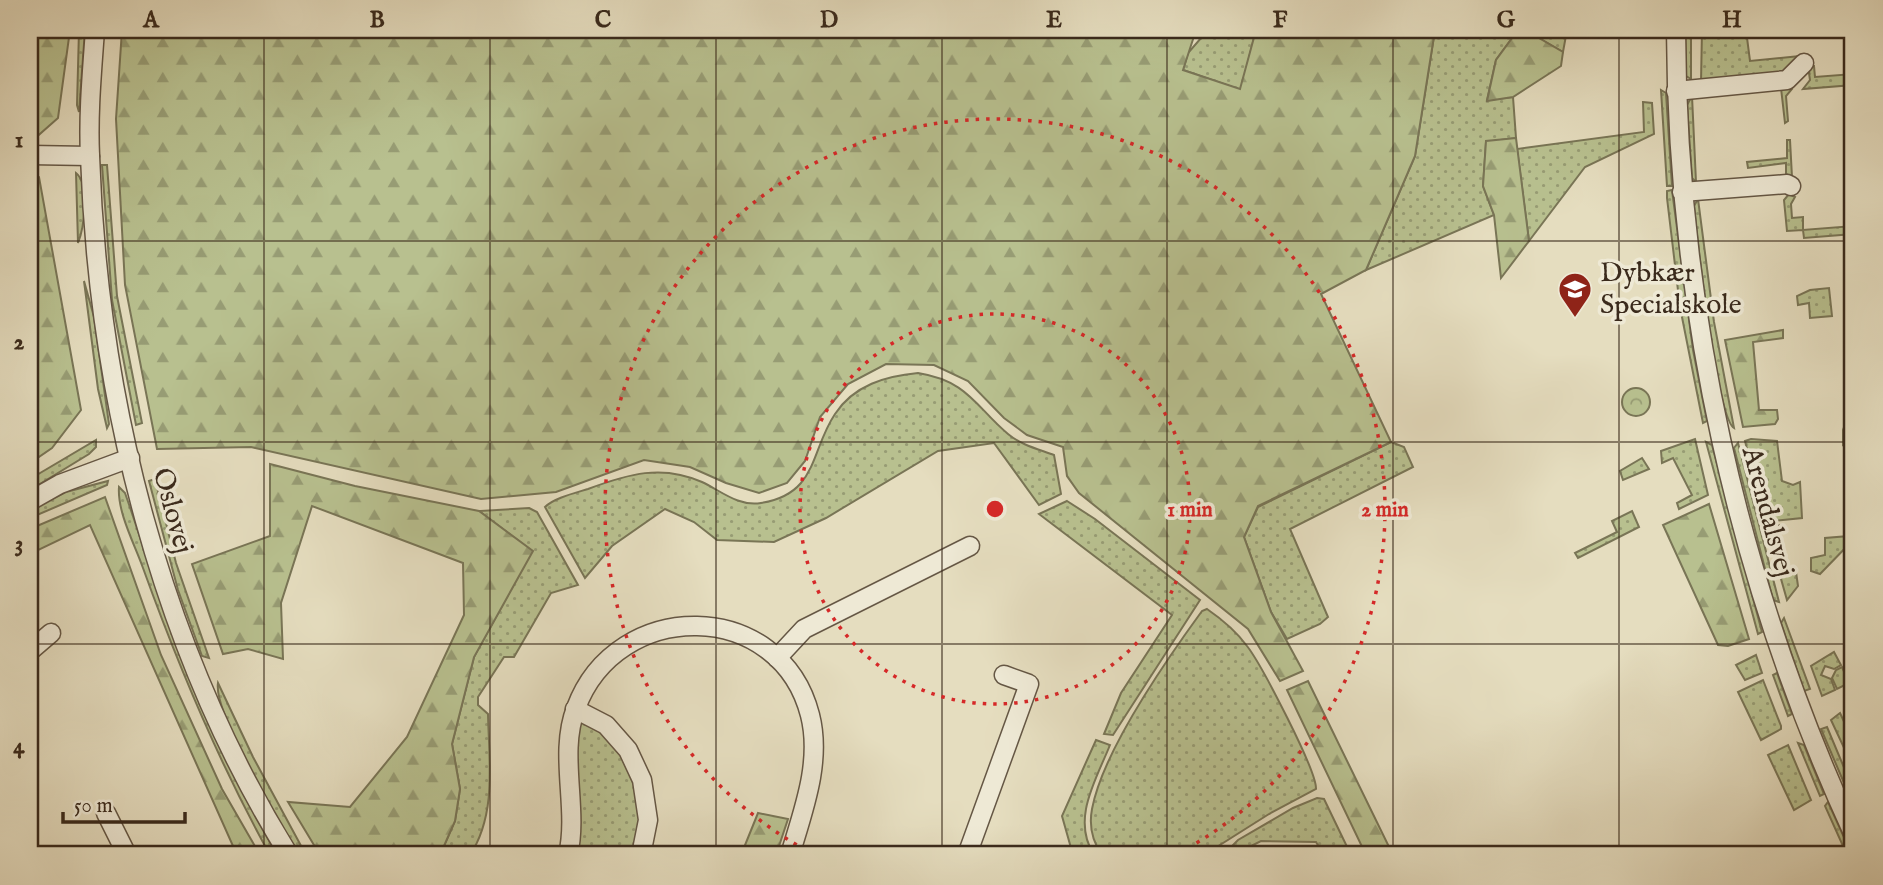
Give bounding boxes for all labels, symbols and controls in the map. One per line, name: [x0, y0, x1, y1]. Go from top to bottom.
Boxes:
text: A: [142, 6, 160, 35]
text: B: [369, 6, 385, 35]
text: C: [595, 6, 612, 35]
text: D: [820, 6, 838, 35]
text: E: [1046, 6, 1062, 35]
text: F: [1273, 6, 1288, 35]
text: G: [1497, 6, 1516, 35]
text: H: [1722, 6, 1742, 35]
text: 1: [15, 126, 23, 155]
place label: Dybkær Specialskole: [1600, 256, 1742, 323]
school or university icon: Dybkær Specialskole: [1556, 270, 1594, 319]
text: 2: [14, 328, 25, 357]
street label: Arendalsvej: [1733, 442, 1801, 581]
street label: Oslovej: [144, 464, 200, 558]
centre of rings: [983, 497, 1007, 521]
text: 1 min: [1167, 497, 1213, 524]
text: 2 min: [1361, 497, 1409, 524]
text: 3: [15, 530, 23, 559]
text: 4: [13, 732, 25, 761]
scale bar: [63, 780, 186, 824]
text: 50 m: [74, 793, 113, 820]

